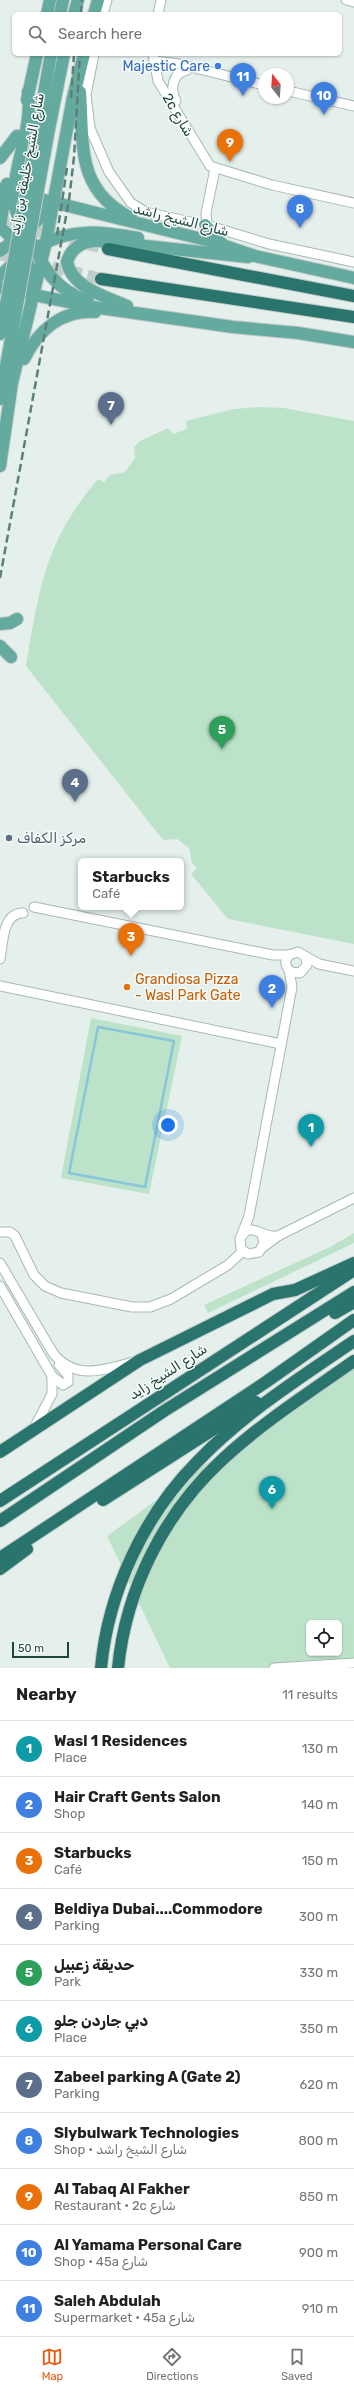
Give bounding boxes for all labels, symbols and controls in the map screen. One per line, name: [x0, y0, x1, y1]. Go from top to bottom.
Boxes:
search box: [12, 12, 342, 56]
icon: search: [26, 23, 48, 45]
text: Search here: [58, 25, 142, 43]
place label: Majestic Care: [122, 58, 210, 75]
marker: Majestic Care: [213, 61, 223, 71]
pin: 11: [230, 63, 256, 96]
north arrow: [258, 68, 294, 104]
pin: 10: [311, 82, 337, 115]
street label: 2c شارع: [157, 90, 197, 141]
street label: شارع الشيخ خليفة بن زايد: [6, 92, 50, 237]
pin: 9: [217, 129, 243, 162]
pin: 8: [287, 195, 313, 228]
street label: شارع الشيخ راشد: [131, 200, 231, 242]
pin: 7: [98, 392, 124, 425]
pin: 5: [209, 716, 235, 749]
pin: 4: [62, 769, 88, 802]
place label: مركز الكفاف: [17, 830, 86, 847]
marker: مركز الكفاف: [4, 833, 14, 843]
popup: [78, 858, 184, 910]
text: Starbucks: [92, 868, 170, 886]
text: Café: [92, 886, 120, 901]
pin: 3: [118, 923, 144, 956]
place label: Grandiosa Pizza - Wasl Park Gate: [135, 971, 241, 1004]
pin: 2: [259, 975, 285, 1008]
marker: Grandiosa Pizza - Wasl Park Gate: [122, 982, 132, 992]
pin: 1: [298, 1114, 324, 1147]
your location: [158, 1115, 178, 1135]
street label: شارع الشيخ زايد: [126, 1340, 212, 1405]
pin: 6: [259, 1476, 285, 1509]
map controls: [306, 1620, 342, 1656]
button: locate: [306, 1620, 342, 1656]
scale bar: [12, 1640, 69, 1659]
text: 50 m: [18, 1642, 44, 1655]
text: Nearby: [16, 1684, 77, 1704]
text: 11 results: [282, 1687, 338, 1702]
text: Wasl 1 Residences: [54, 1732, 187, 1750]
text: 1: [26, 1741, 32, 1756]
text: 130 m: [302, 1741, 338, 1756]
text: Place: [54, 1750, 87, 1765]
text: Hair Craft Gents Salon: [54, 1788, 221, 1806]
text: 2: [25, 1797, 33, 1812]
text: 140 m: [301, 1797, 338, 1812]
text: Shop: [54, 1806, 85, 1821]
text: Starbucks: [54, 1844, 131, 1862]
text: 3: [25, 1853, 33, 1868]
text: 150 m: [302, 1853, 338, 1868]
text: Café: [54, 1862, 82, 1877]
text: Beldiya Dubai....Commodore: [54, 1900, 263, 1918]
text: 4: [25, 1909, 33, 1924]
text: 300 m: [299, 1909, 338, 1924]
text: Parking: [54, 1918, 100, 1933]
text: حديقة زعبيل: [54, 1956, 134, 1974]
text: 5: [25, 1965, 33, 1980]
text: 330 m: [299, 1965, 338, 1980]
text: Park: [54, 1974, 81, 1989]
text: دبي جاردن جلو: [54, 2012, 148, 2030]
text: 6: [25, 2021, 33, 2036]
text: 350 m: [299, 2021, 338, 2036]
text: Place: [54, 2030, 87, 2045]
text: Zabeel parking A (Gate 2): [54, 2068, 241, 2086]
text: 7: [25, 2077, 33, 2092]
text: 620 m: [300, 2077, 338, 2092]
text: Parking: [54, 2086, 100, 2101]
text: Slybulwark Technologies: [54, 2124, 239, 2142]
text: 8: [25, 2133, 33, 2148]
text: 800 m: [298, 2133, 338, 2148]
text: Shop · شارع الشيخ راشد: [54, 2142, 187, 2157]
text: Al Tabaq Al Fakher: [54, 2180, 190, 2198]
text: 9: [25, 2189, 33, 2204]
text: 850 m: [299, 2189, 338, 2204]
text: Restaurant · 2c شارع: [54, 2198, 176, 2213]
text: Al Yamama Personal Care: [54, 2236, 242, 2254]
text: 10: [21, 2245, 37, 2260]
text: 900 m: [299, 2245, 338, 2260]
text: Shop · 45a شارع: [54, 2254, 148, 2269]
text: Saleh Abdulah: [54, 2292, 161, 2310]
text: 11: [23, 2301, 35, 2316]
text: 910 m: [302, 2301, 338, 2316]
text: Supermarket · 45a شارع: [54, 2310, 195, 2325]
tab: Map: [41, 2346, 63, 2383]
tab: Directions: [146, 2346, 198, 2383]
tab: Saved: [281, 2346, 313, 2383]

